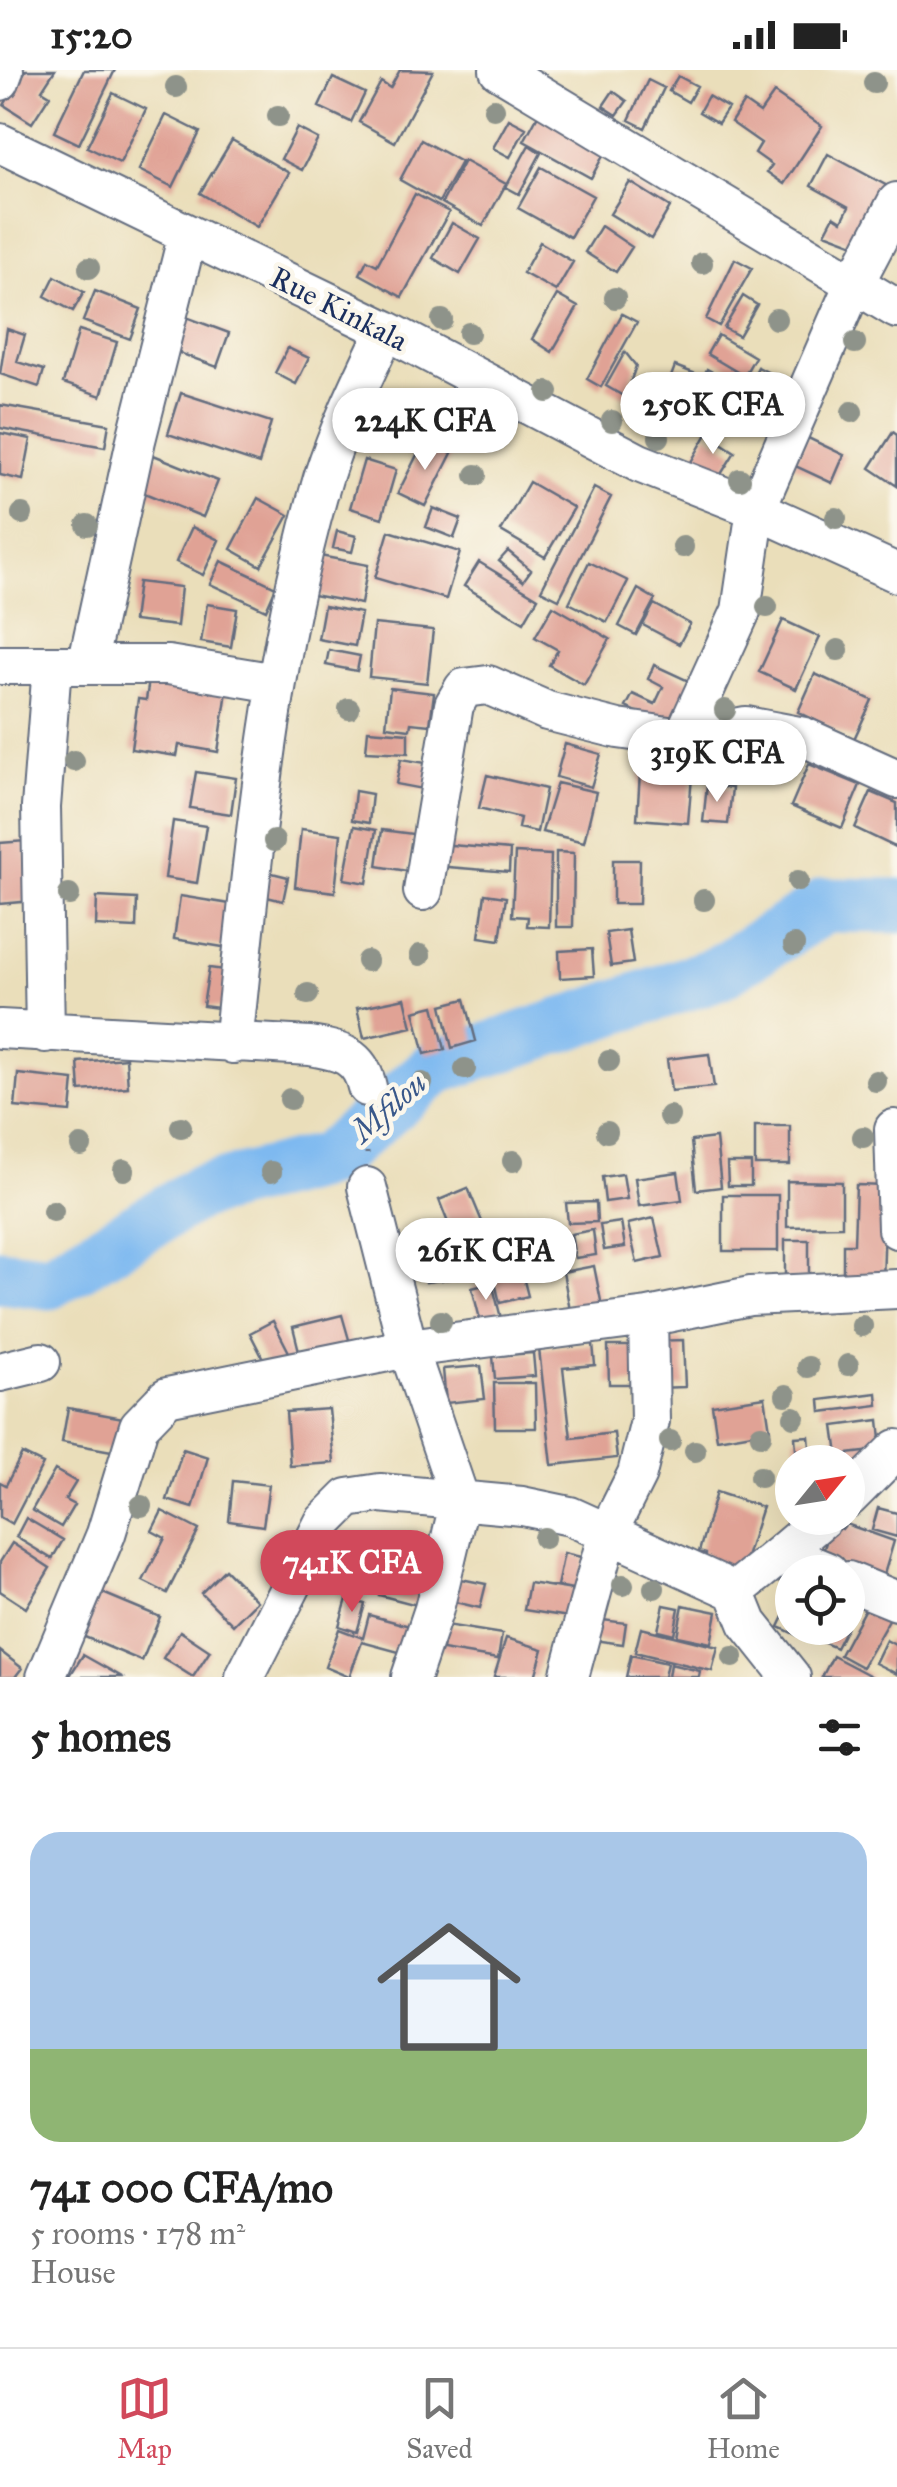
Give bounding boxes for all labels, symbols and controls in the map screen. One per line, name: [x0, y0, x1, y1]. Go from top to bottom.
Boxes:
text: 15:20: [50, 12, 133, 58]
street label: Rue Kinkala: [264, 259, 414, 359]
pin: 250K CFA: [610, 372, 816, 457]
text: 250K CFA: [642, 385, 784, 424]
pin: 224K CFA: [322, 388, 528, 473]
text: 224K CFA: [354, 401, 496, 440]
pin: 319K CFA: [614, 720, 820, 805]
text: 319K CFA: [650, 733, 784, 772]
water label: Mfilou: [341, 1064, 435, 1152]
pin: 261K CFA: [383, 1218, 589, 1303]
text: 261K CFA: [418, 1231, 554, 1270]
north arrow: [775, 1445, 865, 1535]
map controls: [775, 1445, 865, 1645]
pin: 741K CFA: [249, 1530, 455, 1615]
text: 741K CFA: [282, 1543, 422, 1582]
button: locate: [775, 1555, 865, 1645]
icon: filters: [812, 1710, 867, 1765]
text: 5 homes: [30, 1711, 171, 1763]
icon: home: [359, 1897, 539, 2077]
text: 741 000 CFA/mo: [30, 2162, 333, 2214]
text: 5 rooms · 178 m²: [30, 2214, 245, 2253]
text: House: [30, 2253, 116, 2292]
tab: Map: [117, 2371, 172, 2466]
tab: Saved: [406, 2371, 473, 2466]
tab: Home: [707, 2371, 780, 2466]

